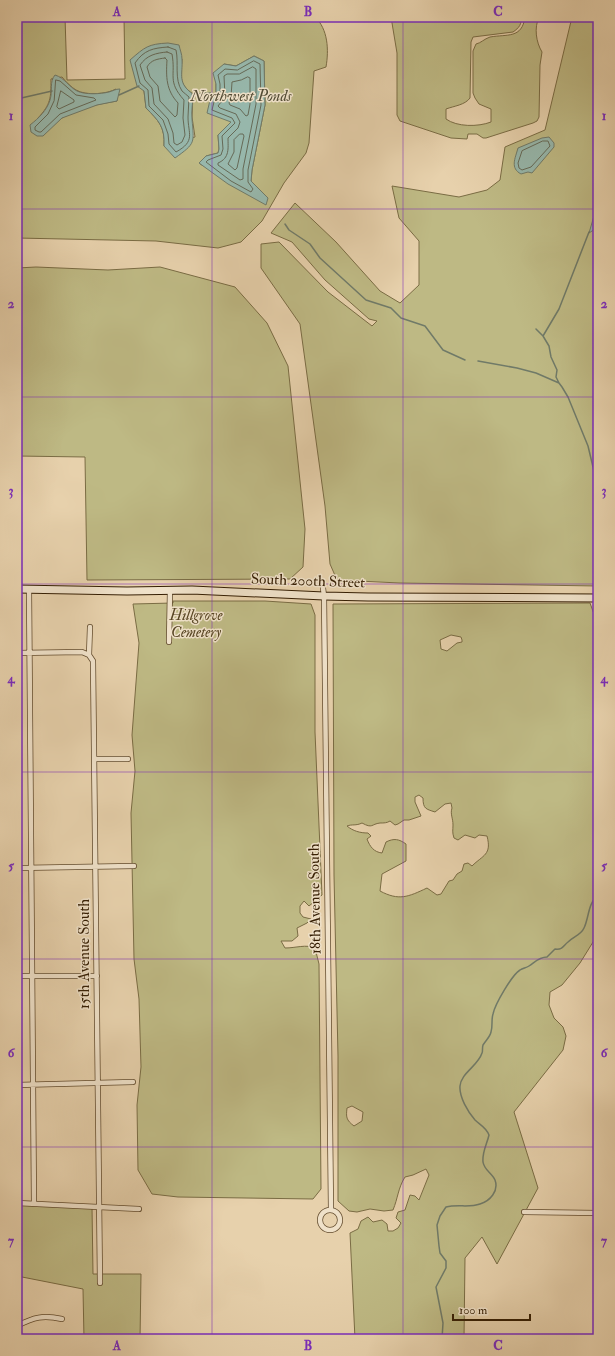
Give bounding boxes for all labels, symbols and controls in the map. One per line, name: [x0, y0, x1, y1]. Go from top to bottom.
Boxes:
text: A: [112, 4, 122, 20]
text: B: [304, 4, 312, 20]
text: C: [493, 4, 503, 20]
water label: Northwest Ponds: [189, 86, 292, 106]
text: 1: [9, 108, 14, 124]
text: 1: [602, 108, 607, 124]
text: 2: [8, 296, 15, 312]
text: 2: [601, 296, 608, 312]
text: 3: [9, 483, 14, 499]
text: 3: [602, 483, 607, 499]
street label: South 200th Street: [251, 570, 366, 592]
park label: Hillgrove Cemetery: [168, 606, 224, 642]
text: 4: [6, 671, 15, 687]
text: 4: [599, 671, 608, 687]
street label: 18th Avenue South: [305, 843, 325, 955]
text: 5: [8, 858, 14, 874]
text: 5: [601, 858, 607, 874]
street label: 15th Avenue South: [75, 899, 94, 1009]
text: 6: [8, 1045, 16, 1061]
text: 6: [601, 1045, 609, 1061]
text: 7: [8, 1233, 15, 1249]
text: 7: [601, 1233, 608, 1249]
scale bar: [453, 1296, 530, 1322]
text: 100 m: [459, 1303, 488, 1318]
text: A: [112, 1338, 122, 1354]
text: B: [304, 1338, 312, 1354]
text: C: [493, 1338, 503, 1354]

